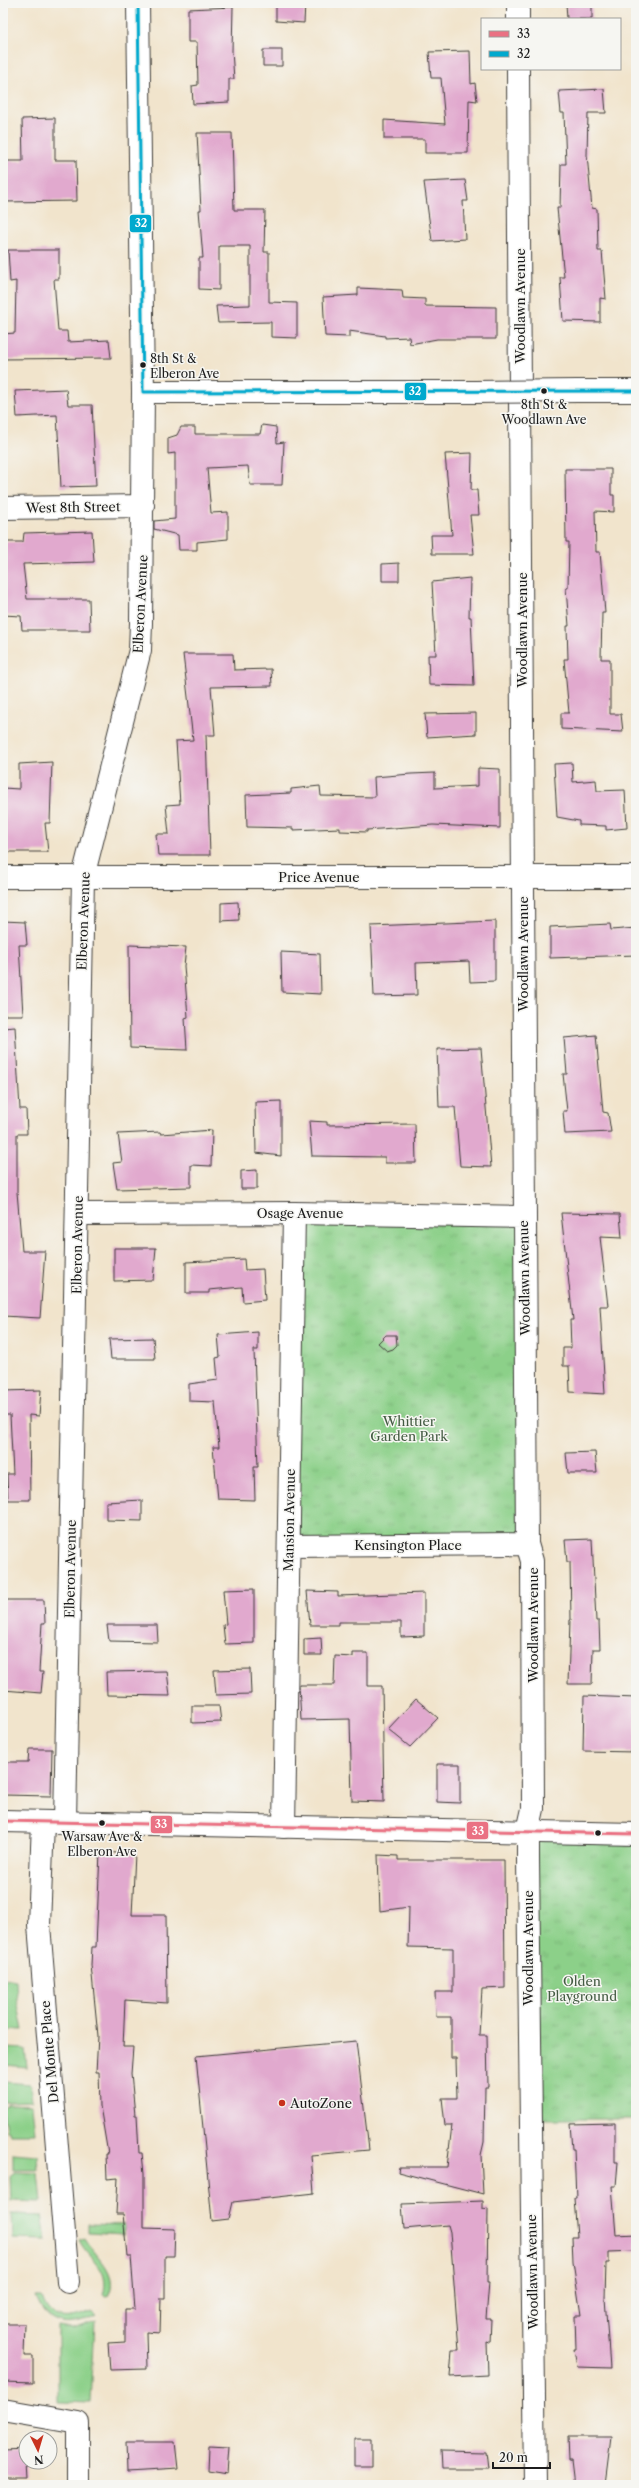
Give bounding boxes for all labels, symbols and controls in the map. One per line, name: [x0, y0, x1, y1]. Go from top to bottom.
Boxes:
legend: [481, 18, 621, 70]
text: 33: [517, 26, 530, 41]
text: 32: [517, 46, 531, 61]
line badge: 32: [129, 214, 152, 233]
text: 32: [135, 216, 148, 230]
street label: Woodlawn Avenue: [512, 248, 528, 365]
place label: 8th St & Elberon Ave: [150, 351, 220, 381]
marker: 8th St & Elberon Ave: [138, 360, 148, 370]
line badge: 32: [404, 382, 427, 401]
text: 32: [409, 384, 422, 398]
marker: 8th St & Woodlawn Ave: [539, 386, 549, 396]
place label: 8th St & Woodlawn Ave: [501, 397, 587, 427]
street label: West 8th Street: [24, 498, 121, 516]
street label: Elberon Avenue: [129, 554, 151, 654]
street label: Woodlawn Avenue: [514, 572, 530, 689]
street label: Price Avenue: [278, 869, 360, 885]
street label: Elberon Avenue: [73, 871, 93, 971]
street label: Woodlawn Avenue: [515, 896, 531, 1013]
street label: Elberon Avenue: [68, 1196, 86, 1294]
street label: Osage Avenue: [257, 1205, 343, 1221]
street label: Woodlawn Avenue: [515, 1220, 533, 1337]
park label: Whittier Garden Park: [370, 1413, 448, 1444]
street label: Mansion Avenue: [280, 1468, 298, 1572]
street label: Elberon Avenue: [61, 1520, 79, 1618]
street label: Kensington Place: [354, 1537, 462, 1553]
street label: Woodlawn Avenue: [525, 1567, 541, 1684]
line badge: 33: [150, 1815, 173, 1834]
text: 33: [155, 1817, 167, 1831]
marker: Warsaw Ave & Elberon Ave: [97, 1818, 107, 1828]
line badge: 33: [466, 1821, 489, 1840]
text: 33: [472, 1824, 484, 1838]
unlabelled marker: [593, 1828, 603, 1838]
place label: Warsaw Ave & Elberon Ave: [61, 1829, 143, 1859]
street label: Woodlawn Avenue: [520, 1890, 536, 2007]
park label: Olden Playground: [547, 1973, 617, 2004]
street label: Del Monte Place: [37, 2000, 61, 2104]
place label: AutoZone: [289, 2095, 352, 2111]
marker: AutoZone: [277, 2098, 287, 2108]
street label: Woodlawn Avenue: [523, 2214, 541, 2331]
north arrow: [18, 2430, 58, 2470]
scale bar: [493, 2444, 550, 2470]
text: 20 m: [499, 2450, 528, 2465]
text: N: [33, 2453, 44, 2467]

